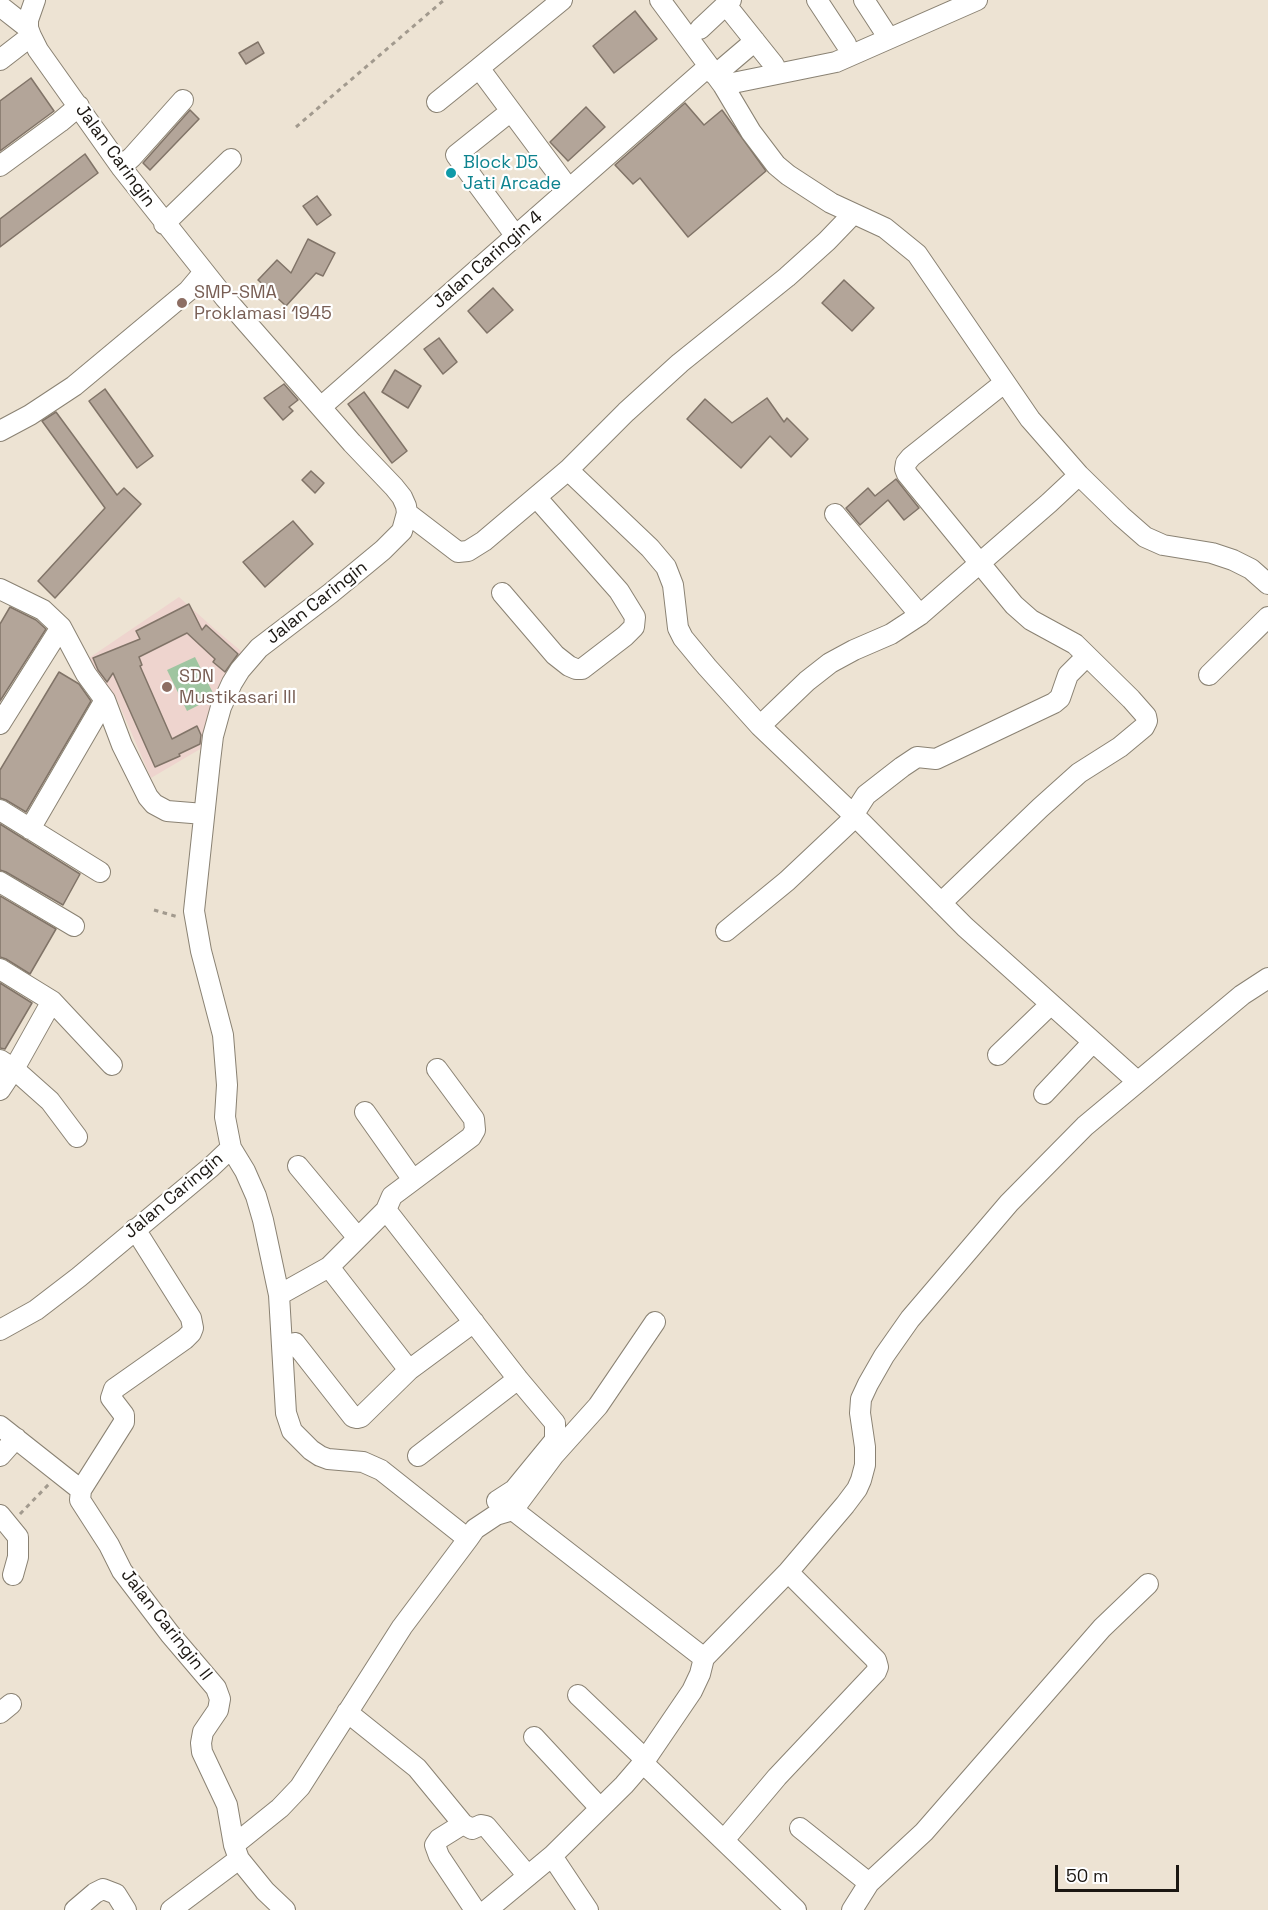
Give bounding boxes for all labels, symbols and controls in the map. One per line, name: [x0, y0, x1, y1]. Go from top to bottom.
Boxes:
street label: Jalan Caringin: [70, 100, 160, 212]
place label: Block D5 Jati Arcade: [463, 152, 561, 195]
marker: Block D5 Jati Arcade: [444, 166, 458, 180]
street label: Jalan Caringin 4: [429, 207, 547, 313]
place label: SMP-SMA Proklamasi 1945: [194, 282, 332, 324]
marker: SMP-SMA Proklamasi 1945: [175, 296, 189, 310]
street label: Jalan Caringin: [262, 557, 372, 649]
place label: SDN Mustikasari III: [179, 666, 296, 708]
marker: SDN Mustikasari III: [160, 680, 174, 694]
street label: Jalan Caringin: [120, 1148, 228, 1244]
street label: Jalan Caringin II: [116, 1565, 216, 1685]
scale bar: [1058, 1853, 1182, 1891]
text: 50 m: [1066, 1864, 1108, 1887]

